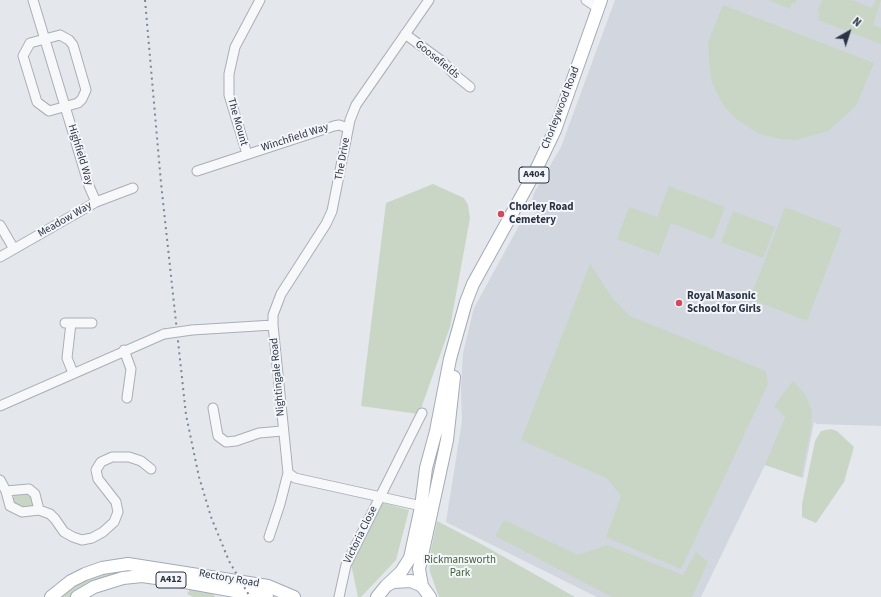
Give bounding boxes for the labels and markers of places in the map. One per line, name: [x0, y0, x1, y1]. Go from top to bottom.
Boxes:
place label: Chorley Road Cemetery: [509, 201, 574, 227]
marker: Chorley Road Cemetery: [496, 209, 506, 219]
place label: Royal Masonic School for Girls: [687, 290, 761, 316]
marker: Royal Masonic School for Girls: [674, 298, 684, 308]

